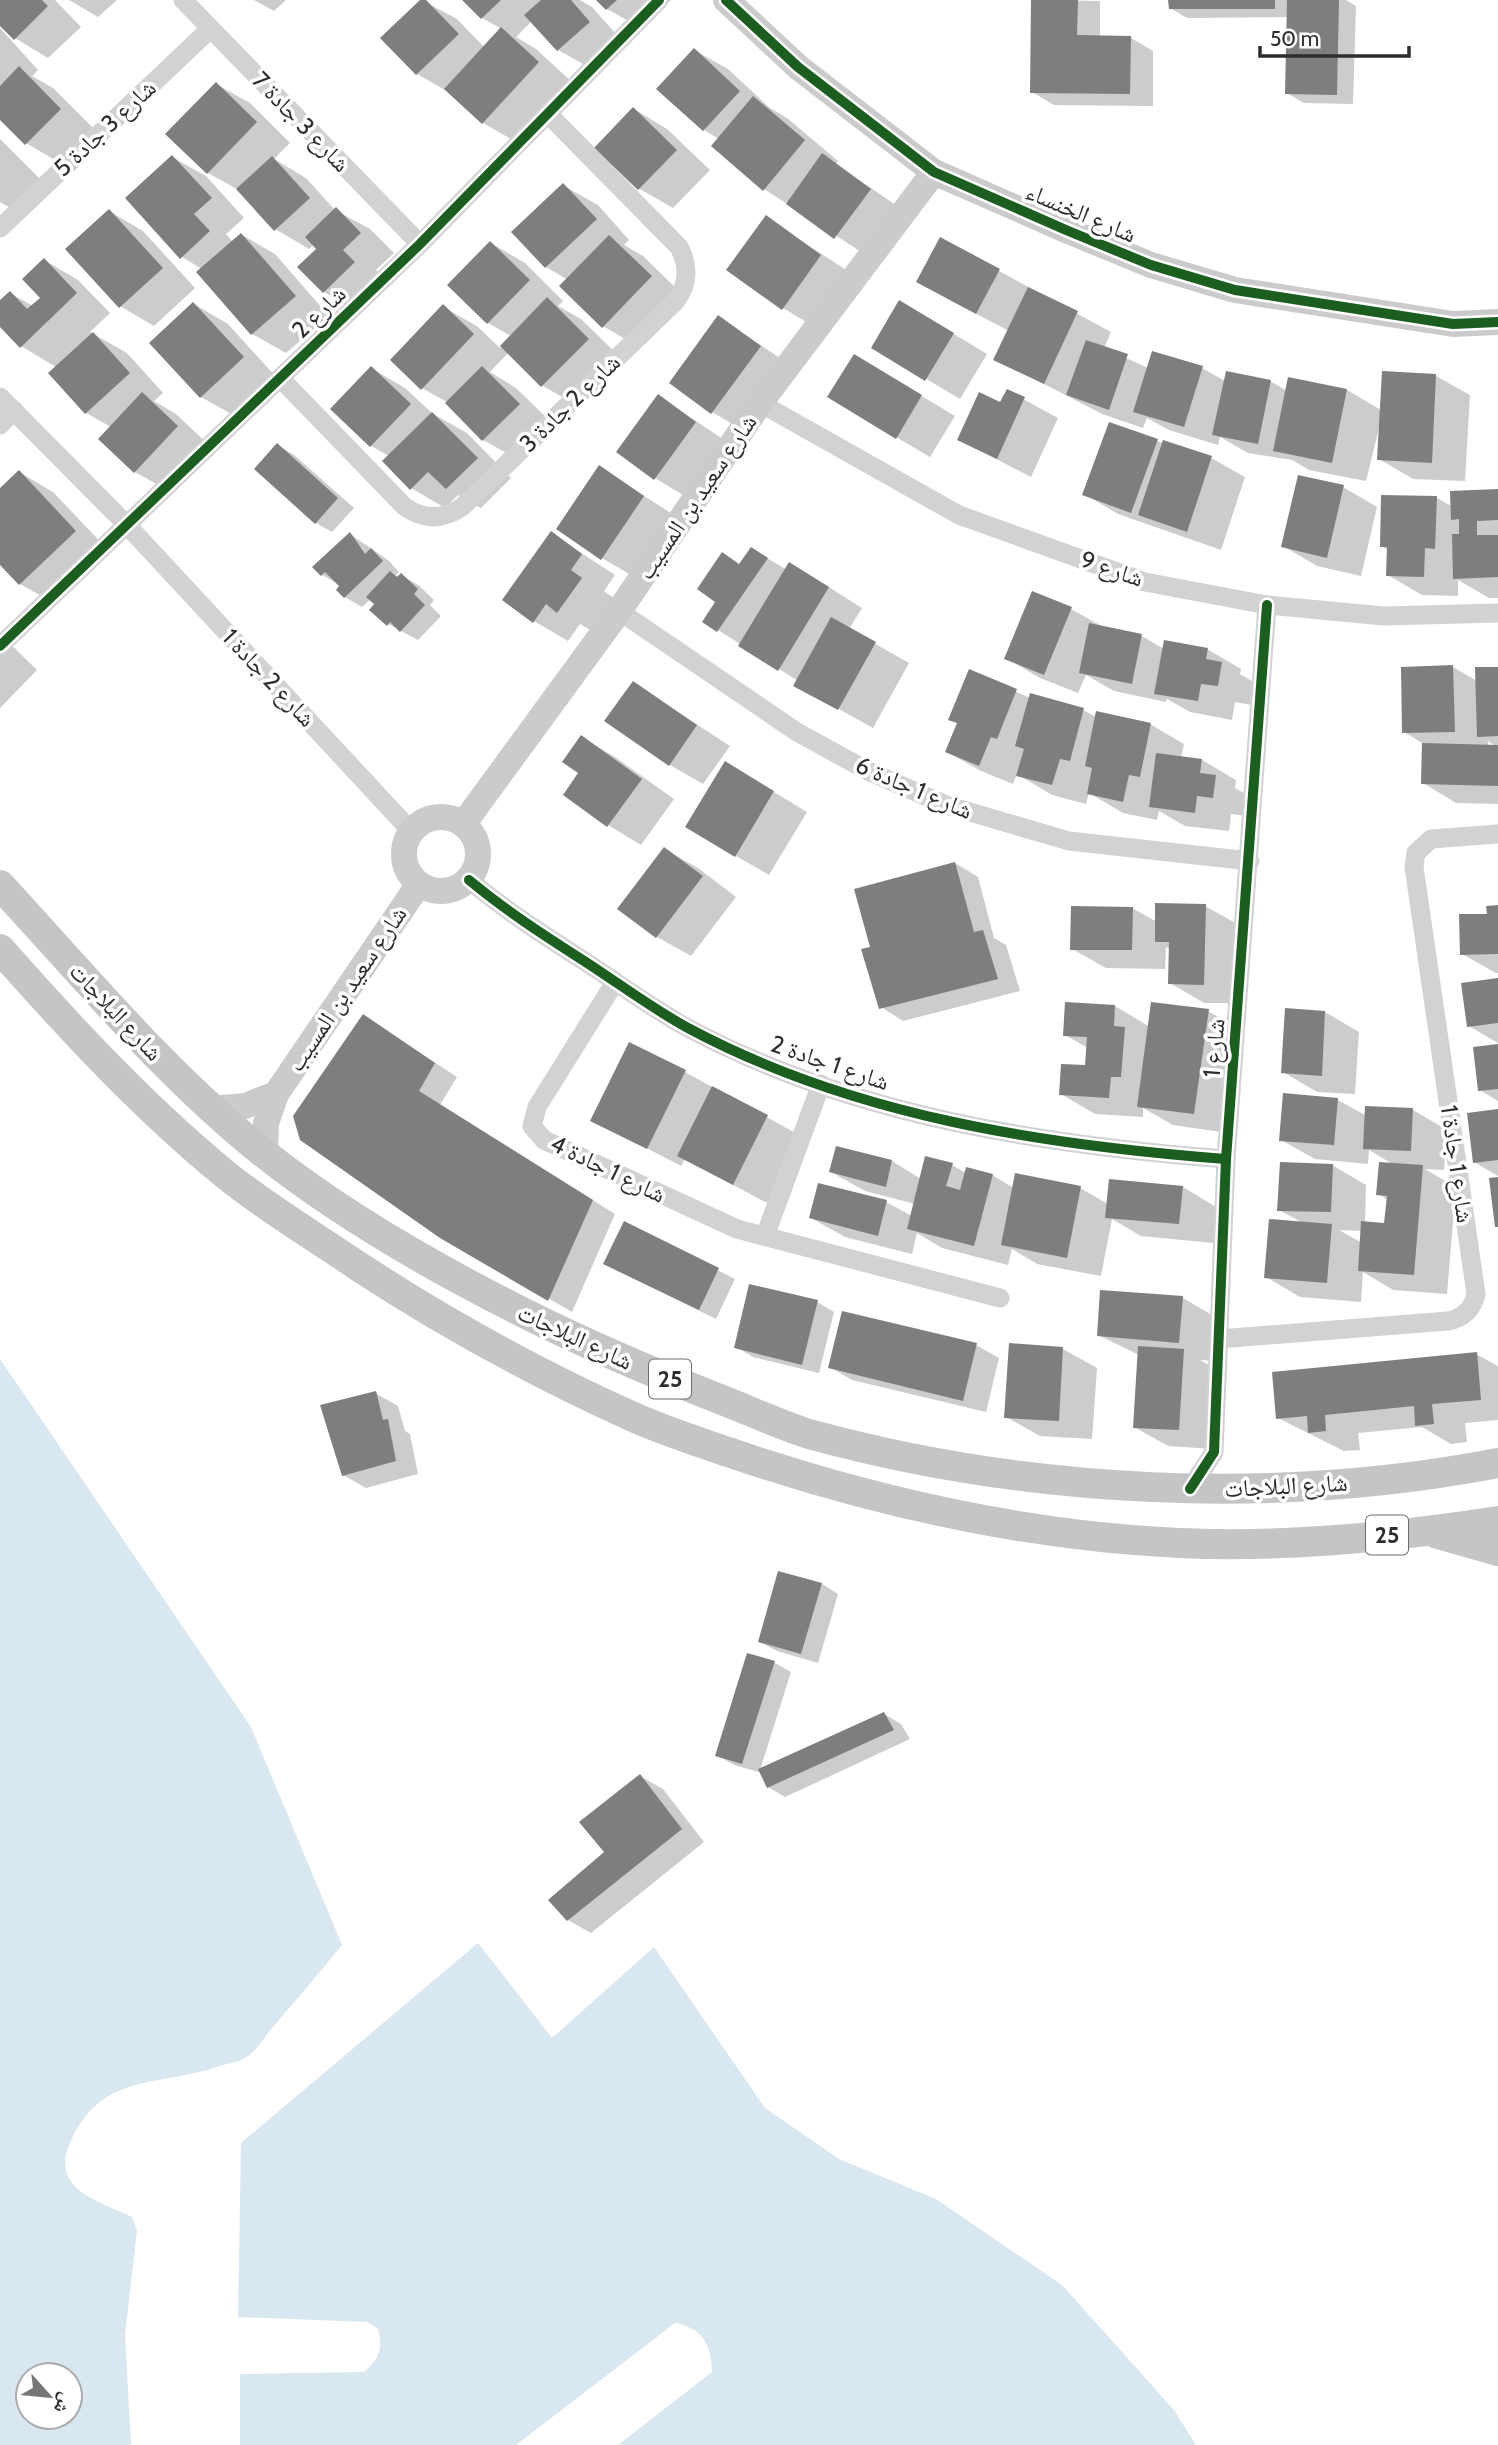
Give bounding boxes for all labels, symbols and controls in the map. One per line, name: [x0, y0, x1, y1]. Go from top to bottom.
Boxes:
scale bar: [1260, 14, 1409, 58]
text: 50 m: [1270, 26, 1319, 51]
street label: شارع 3 جادة 7: [246, 66, 356, 178]
street label: شارع 3 جادة 5: [48, 73, 162, 183]
street label: شارع الخنساء: [1021, 176, 1141, 250]
street label: شارع 2: [286, 279, 352, 345]
street label: شارع 2 جادة 3: [513, 348, 627, 458]
street label: شارع سعيد بن المسيب: [631, 409, 763, 585]
street label: شارع 9: [1077, 544, 1147, 594]
street label: شارع 2 جادة 1: [216, 623, 322, 733]
street label: شارع 1 جادة 6: [851, 750, 977, 826]
street label: شارع سعيد بن المسيب: [281, 901, 413, 1077]
street label: شارع البلاجات: [63, 957, 169, 1067]
street label: شارع 1: [1196, 1017, 1232, 1079]
street label: شارع 1 جادة 2: [767, 1029, 893, 1097]
street label: شارع 1 جادة 1: [1434, 1103, 1480, 1225]
street label: شارع 1 جادة 4: [545, 1128, 671, 1210]
street label: شارع البلاجات: [513, 1297, 637, 1377]
road number: 25: [649, 1360, 691, 1398]
street label: شارع البلاجات: [1224, 1468, 1348, 1504]
road number: 25: [1366, 1516, 1408, 1554]
north arrow: [14, 2361, 84, 2431]
text: ش: [49, 2389, 79, 2418]

